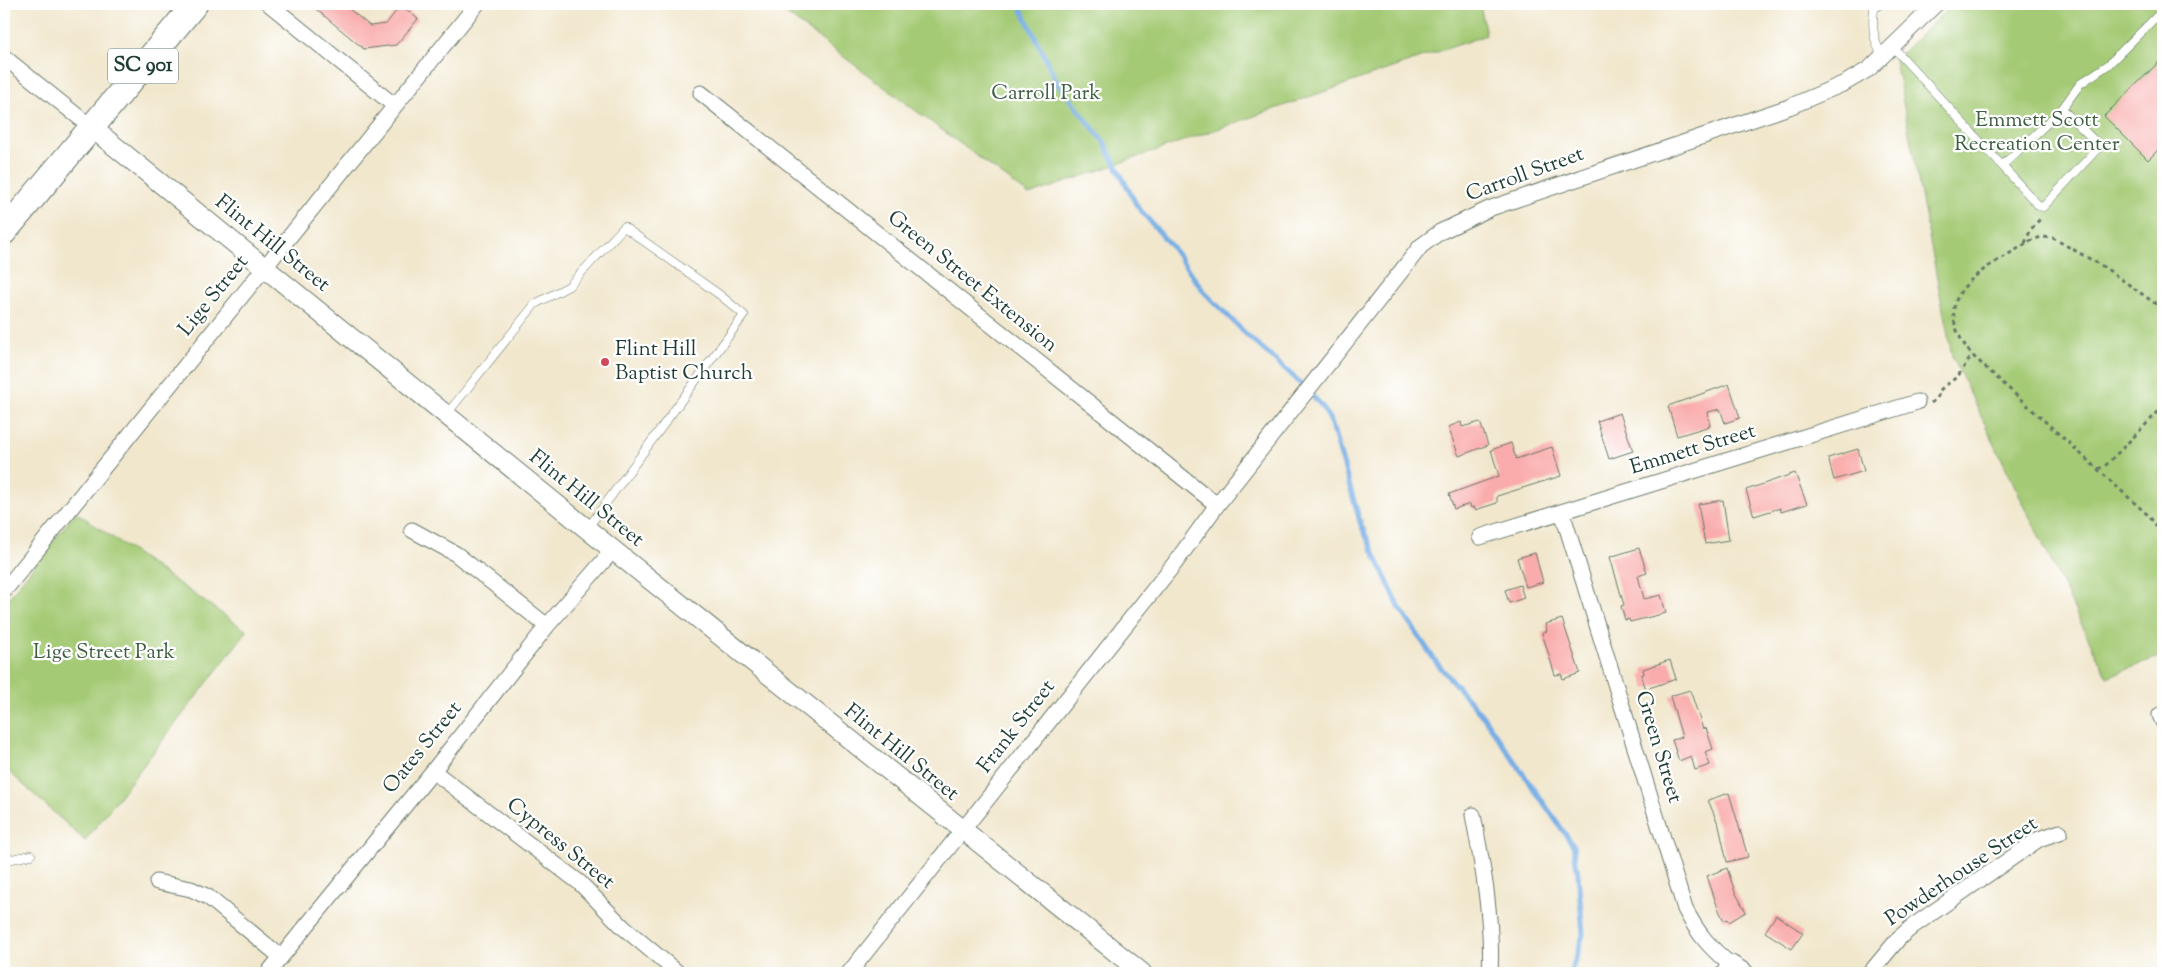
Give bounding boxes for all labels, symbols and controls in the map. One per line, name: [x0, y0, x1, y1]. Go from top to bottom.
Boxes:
road number: SC 901: [108, 48, 178, 84]
park label: Carroll Park: [991, 79, 1101, 109]
park label: Emmett Scott Recreation Center: [1954, 106, 2120, 160]
street label: Carroll Street: [1462, 140, 1588, 210]
street label: Flint Hill Street: [208, 188, 336, 300]
street label: Green Street Extension: [880, 204, 1064, 360]
street label: Lige Street: [172, 249, 256, 343]
place label: Flint Hill Baptist Church: [615, 335, 753, 389]
marker: Flint Hill Baptist Church: [599, 356, 611, 368]
street label: Emmett Street: [1626, 417, 1760, 483]
street label: Flint Hill Street: [522, 443, 650, 555]
park label: Lige Street Park: [33, 638, 175, 668]
street label: Frank Street: [971, 674, 1063, 780]
street label: Green Street: [1627, 687, 1689, 807]
street label: Oates Street: [376, 695, 470, 801]
street label: Flint Hill Street: [837, 697, 965, 809]
street label: Cypress Street: [499, 791, 621, 897]
street label: Powderhouse Street: [1880, 810, 2044, 934]

